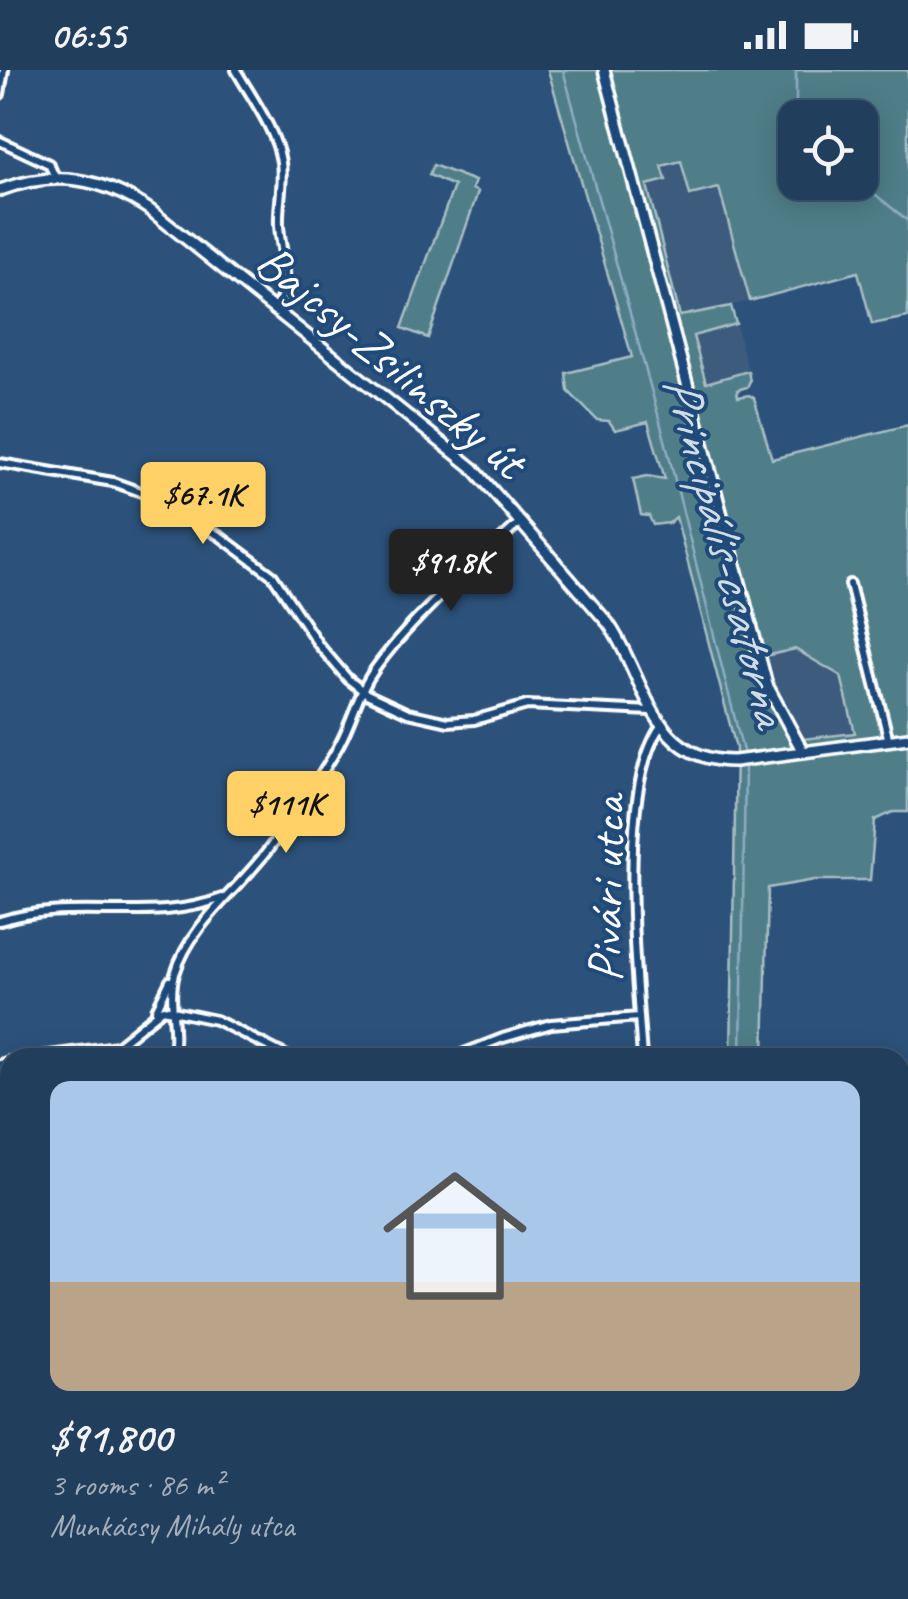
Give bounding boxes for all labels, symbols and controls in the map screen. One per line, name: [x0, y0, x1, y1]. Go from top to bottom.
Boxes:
text: 06:55: [50, 12, 126, 59]
map controls: [778, 100, 878, 200]
button: locate: [778, 100, 878, 200]
street label: Bajcsy-Zsilinszky út: [243, 230, 542, 495]
water label: Principális-csatorna: [648, 368, 806, 737]
pin: $67.1K: [122, 462, 284, 547]
text: $67.1K: [163, 474, 243, 515]
pin: $91.8K: [370, 529, 532, 614]
text: $91.8K: [411, 541, 491, 582]
pin: $111K: [216, 771, 356, 856]
text: $111K: [249, 783, 323, 824]
street label: Pivári utca: [573, 791, 639, 982]
icon: home: [365, 1146, 545, 1326]
text: $91,800: [50, 1411, 171, 1464]
text: 3 rooms · 86 m²: [50, 1464, 223, 1505]
text: Munkácsy Mihály utca: [50, 1505, 294, 1546]

